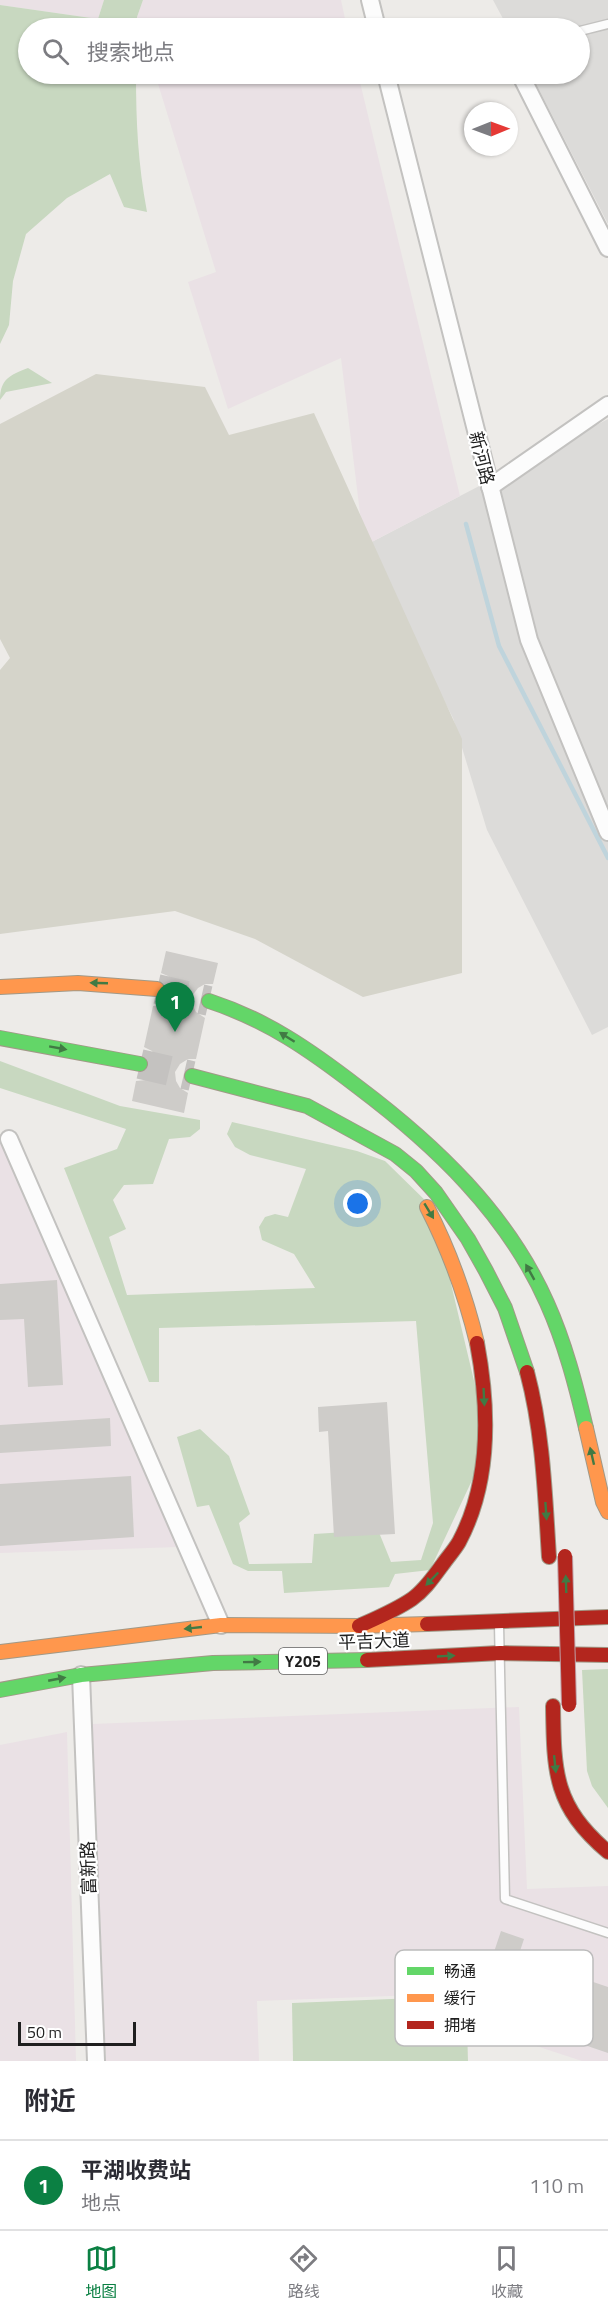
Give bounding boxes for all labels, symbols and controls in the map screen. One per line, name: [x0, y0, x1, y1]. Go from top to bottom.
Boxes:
search box: [18, 18, 590, 84]
icon: search: [39, 35, 72, 68]
text: 搜索地点: [87, 35, 175, 69]
north arrow: [464, 102, 518, 156]
street label: 新河路: [462, 429, 502, 487]
one-way arrow: [90, 978, 109, 988]
pin: 1: [156, 982, 195, 1032]
one-way arrow: [279, 1032, 295, 1043]
one-way arrow: [48, 1044, 67, 1053]
your location: [343, 1189, 372, 1218]
one-way arrow: [424, 1203, 434, 1220]
one-way arrow: [525, 1263, 535, 1280]
one-way arrow: [479, 1387, 488, 1406]
one-way arrow: [587, 1447, 597, 1466]
one-way arrow: [541, 1501, 550, 1520]
one-way arrow: [425, 1571, 439, 1585]
one-way arrow: [561, 1574, 571, 1593]
one-way arrow: [183, 1624, 202, 1633]
street label: 平吉大道: [338, 1626, 410, 1656]
road number: Y205: [279, 1648, 327, 1674]
one-way arrow: [437, 1651, 456, 1660]
one-way arrow: [242, 1657, 261, 1667]
one-way arrow: [48, 1674, 67, 1683]
one-way arrow: [550, 1755, 560, 1774]
street label: 富新路: [74, 1841, 102, 1895]
legend: [395, 1950, 593, 2046]
text: 畅通: [444, 1959, 476, 1983]
text: 缓行: [444, 1986, 476, 2010]
text: 拥堵: [444, 2013, 476, 2037]
scale bar: [18, 2019, 136, 2046]
text: 50 m: [27, 2020, 62, 2044]
text: 附近: [24, 2081, 76, 2120]
text: 平湖收费站: [81, 2153, 191, 2187]
text: 1: [38, 2170, 49, 2201]
text: 110 m: [529, 2170, 584, 2201]
text: 地点: [81, 2187, 121, 2218]
tab: 地图: [85, 2242, 118, 2303]
tab: 路线: [287, 2242, 320, 2303]
tab: 收藏: [490, 2242, 523, 2303]

